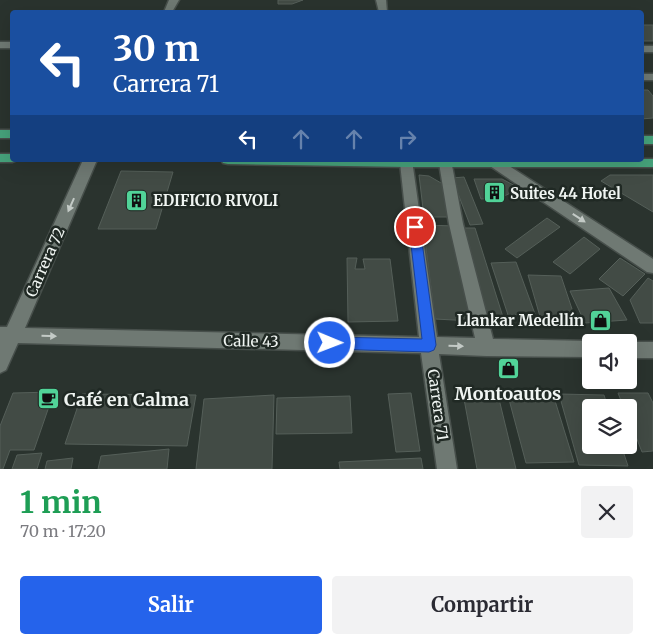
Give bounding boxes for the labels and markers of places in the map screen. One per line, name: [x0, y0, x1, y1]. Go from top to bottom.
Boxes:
building icon: Suites 44 Hotel: [482, 181, 506, 205]
place label: Suites 44 Hotel: [510, 184, 621, 203]
building icon: EDIFICIO RIVOLI: [125, 188, 149, 212]
place label: EDIFICIO RIVOLI: [153, 191, 278, 210]
pin: [394, 206, 436, 248]
shop icon: Llankar Medellín: [588, 308, 612, 332]
place label: Llankar Medellín: [457, 311, 584, 330]
shop icon: Montoautos: [496, 356, 520, 380]
place label: Montoautos: [455, 382, 561, 405]
cafe icon: Café en Calma: [36, 387, 60, 411]
place label: Café en Calma: [64, 388, 189, 411]

